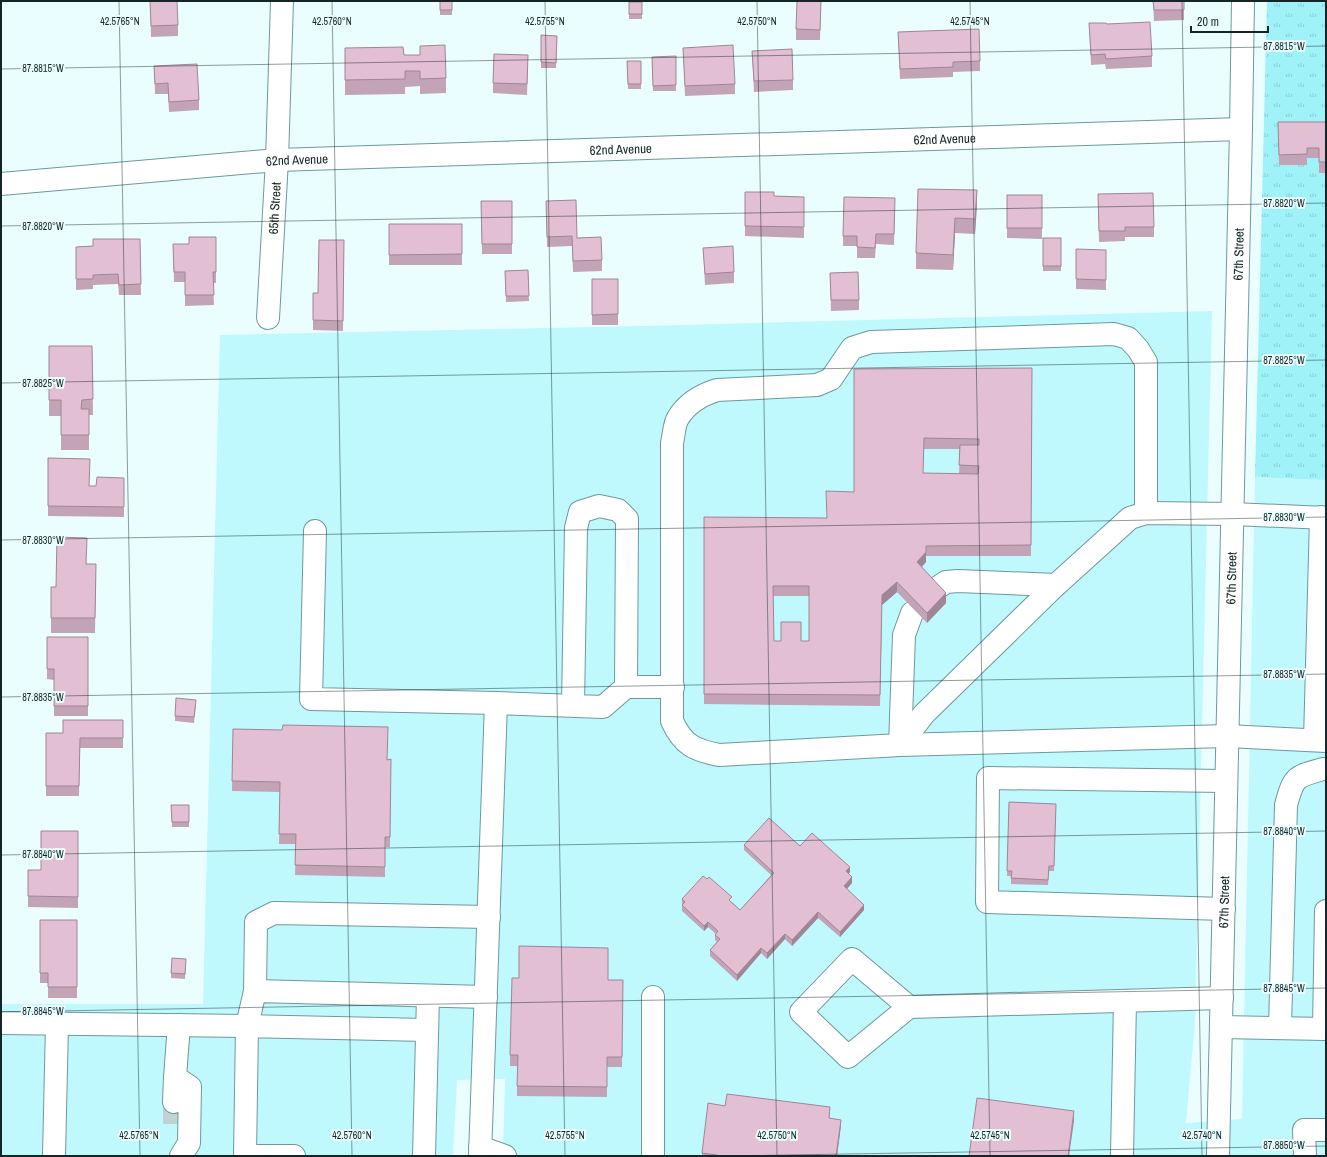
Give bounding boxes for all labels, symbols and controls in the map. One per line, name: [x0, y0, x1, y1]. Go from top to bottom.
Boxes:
scale bar: [1191, 8, 1268, 34]
text: 20 m: [1197, 14, 1219, 30]
text: 42.5765°N: [100, 15, 140, 28]
text: 42.5760°N: [312, 15, 352, 28]
text: 42.5755°N: [525, 15, 565, 28]
text: 42.5750°N: [737, 15, 777, 28]
text: 42.5745°N: [950, 15, 990, 28]
text: 87.8815°W: [1263, 40, 1305, 53]
text: 87.8815°W: [22, 62, 64, 75]
street label: 62nd Avenue: [913, 129, 976, 148]
street label: 62nd Avenue: [589, 139, 652, 158]
street label: 62nd Avenue: [265, 150, 328, 169]
street label: 65th Street: [264, 182, 284, 235]
text: 87.8820°W: [1263, 197, 1305, 210]
text: 87.8820°W: [22, 220, 64, 233]
street label: 67th Street: [1229, 228, 1247, 281]
text: 87.8825°W: [1263, 354, 1305, 367]
text: 87.8825°W: [22, 377, 64, 390]
text: 87.8830°W: [1263, 511, 1305, 524]
text: 87.8830°W: [22, 534, 64, 547]
street label: 67th Street: [1222, 552, 1240, 604]
text: 87.8835°W: [1263, 668, 1305, 681]
text: 87.8835°W: [22, 691, 64, 704]
text: 87.8840°W: [1263, 825, 1305, 838]
text: 87.8840°W: [22, 848, 64, 861]
street label: 67th Street: [1215, 876, 1233, 928]
text: 87.8845°W: [1263, 982, 1305, 995]
text: 87.8845°W: [22, 1005, 64, 1018]
text: 42.5765°N: [119, 1129, 159, 1142]
text: 42.5760°N: [332, 1129, 372, 1142]
text: 42.5755°N: [545, 1129, 585, 1142]
text: 42.5750°N: [757, 1129, 797, 1142]
text: 42.5745°N: [970, 1129, 1010, 1142]
text: 42.5740°N: [1182, 1129, 1222, 1142]
text: 87.8850°W: [1263, 1139, 1305, 1152]

